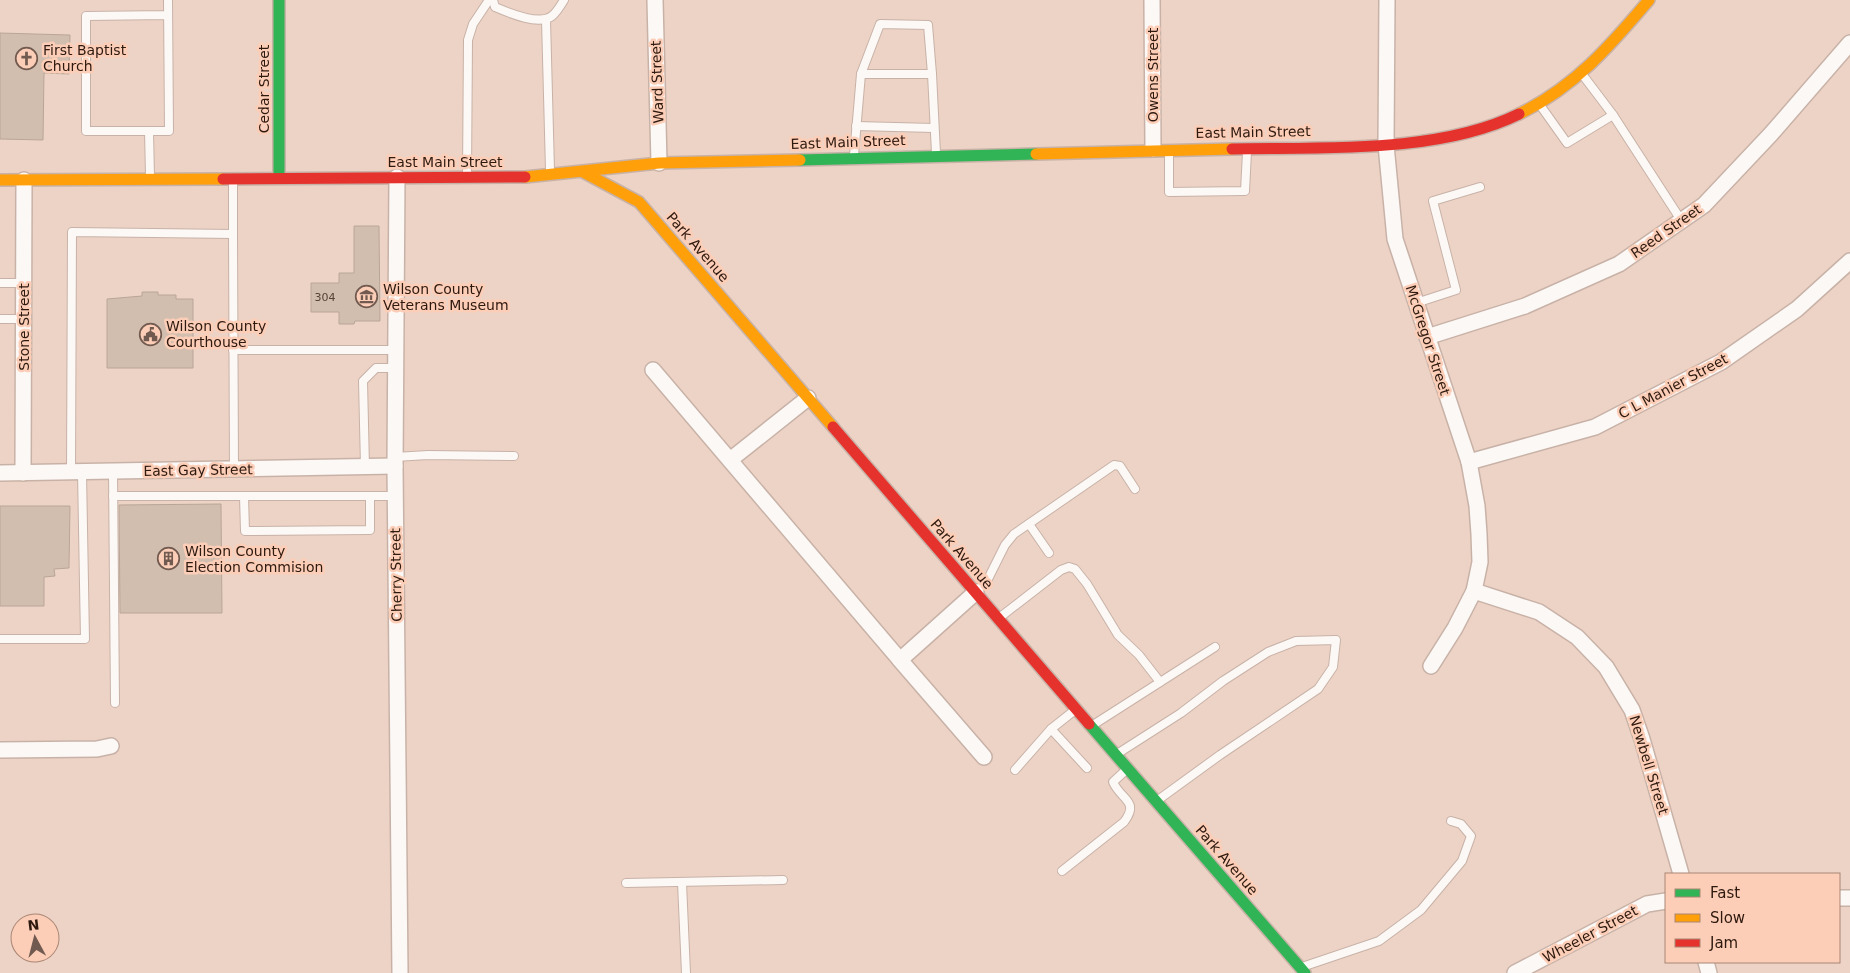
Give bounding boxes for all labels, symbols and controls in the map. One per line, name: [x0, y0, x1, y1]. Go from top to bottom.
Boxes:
street label: Owens Street: [1145, 27, 1161, 122]
street label: Ward Street: [648, 40, 666, 124]
place label: First Baptist Church: [43, 42, 127, 74]
street label: Cedar Street: [256, 44, 272, 133]
church icon: First Baptist Church: [15, 46, 39, 70]
street label: East Main Street: [1195, 123, 1311, 141]
street label: East Main Street: [790, 132, 906, 152]
street label: East Main Street: [387, 154, 503, 170]
street label: Reed Street: [1628, 201, 1705, 261]
street label: Park Avenue: [664, 209, 732, 285]
place label: Wilson County Veterans Museum: [383, 281, 509, 313]
street label: Stone Street: [16, 283, 32, 371]
street label: McGregor Street: [1403, 283, 1454, 398]
museum icon: Wilson County Veterans Museum: [355, 285, 379, 309]
house number: 304: [315, 291, 336, 304]
place label: Wilson County Courthouse: [166, 318, 266, 350]
public building icon: Wilson County Courthouse: [138, 322, 162, 346]
street label: C L Manier Street: [1616, 350, 1731, 422]
street label: East Gay Street: [143, 461, 253, 479]
street label: Park Avenue: [928, 516, 996, 592]
street label: Cherry Street: [387, 527, 405, 622]
place label: Wilson County Election Commision: [185, 543, 323, 575]
building icon: Wilson County Election Commision: [157, 547, 181, 571]
street label: Newbell Street: [1626, 714, 1672, 817]
street label: Park Avenue: [1193, 822, 1261, 898]
legend: [1665, 873, 1840, 963]
text: Fast: [1710, 884, 1740, 902]
street label: Wheeler Street: [1540, 902, 1641, 966]
text: Slow: [1710, 909, 1745, 927]
north arrow: [10, 913, 60, 963]
text: N: [27, 916, 40, 934]
text: Jam: [1709, 934, 1738, 952]

